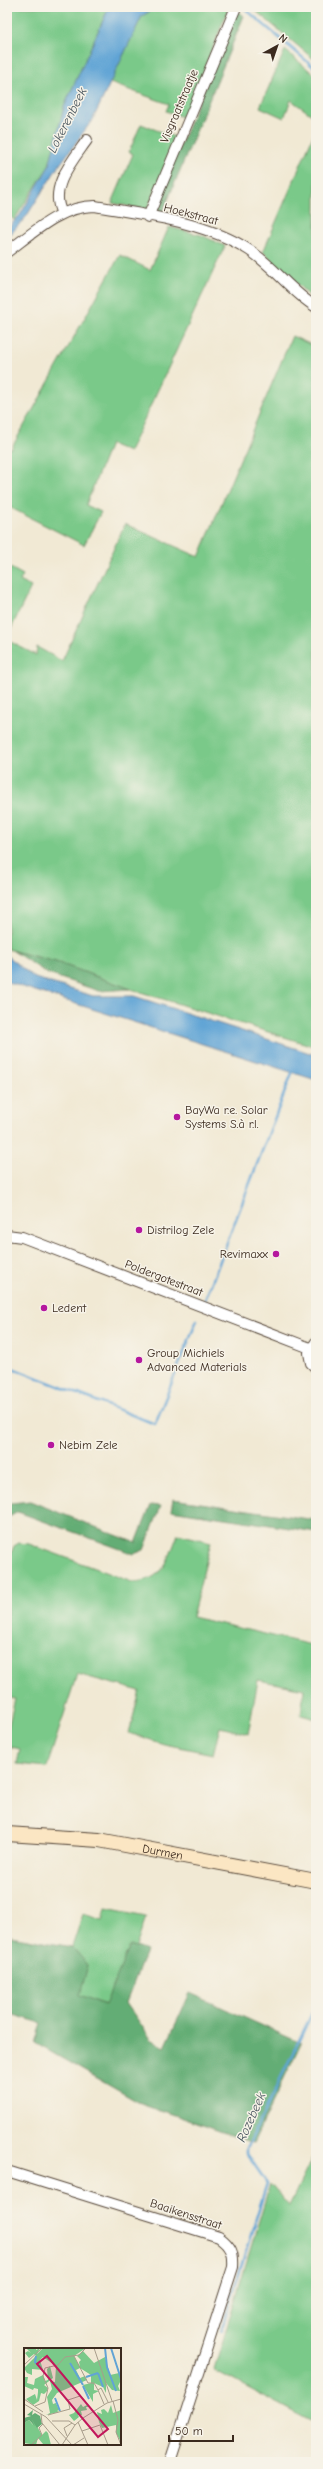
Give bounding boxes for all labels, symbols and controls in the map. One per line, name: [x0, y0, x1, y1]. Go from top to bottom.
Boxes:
north arrow: [257, 26, 297, 66]
text: N: [276, 31, 290, 46]
street label: Visgraatstraatje: [157, 67, 201, 145]
water label: Lokerenbeek: [44, 84, 90, 155]
street label: Hoekstraat: [162, 200, 220, 228]
place label: BayWa r.e. Solar Systems S.à r.l.: [185, 1103, 268, 1131]
marker: BayWa r.e. Solar Systems S.à r.l.: [172, 1112, 182, 1122]
place label: Distrilog Zele: [147, 1223, 214, 1237]
marker: Distrilog Zele: [134, 1225, 144, 1235]
place label: Revimaxx: [220, 1247, 268, 1261]
marker: Revimaxx: [271, 1249, 281, 1259]
street label: Poldergotestraat: [123, 1257, 206, 1300]
place label: Ledent: [52, 1301, 87, 1315]
marker: Ledent: [39, 1303, 49, 1313]
place label: Group Michiels Advanced Materials: [147, 1346, 247, 1374]
marker: Group Michiels Advanced Materials: [134, 1355, 144, 1365]
place label: Nebim Zele: [59, 1438, 118, 1452]
marker: Nebim Zele: [46, 1440, 56, 1450]
street label: Durmen: [141, 1841, 184, 1863]
water label: Rozebeek: [233, 2089, 269, 2144]
street label: Baaikensstraat: [148, 2196, 224, 2232]
inset map: [24, 2348, 121, 2445]
scale bar: [169, 2417, 233, 2443]
text: 50 m: [175, 2424, 203, 2438]

